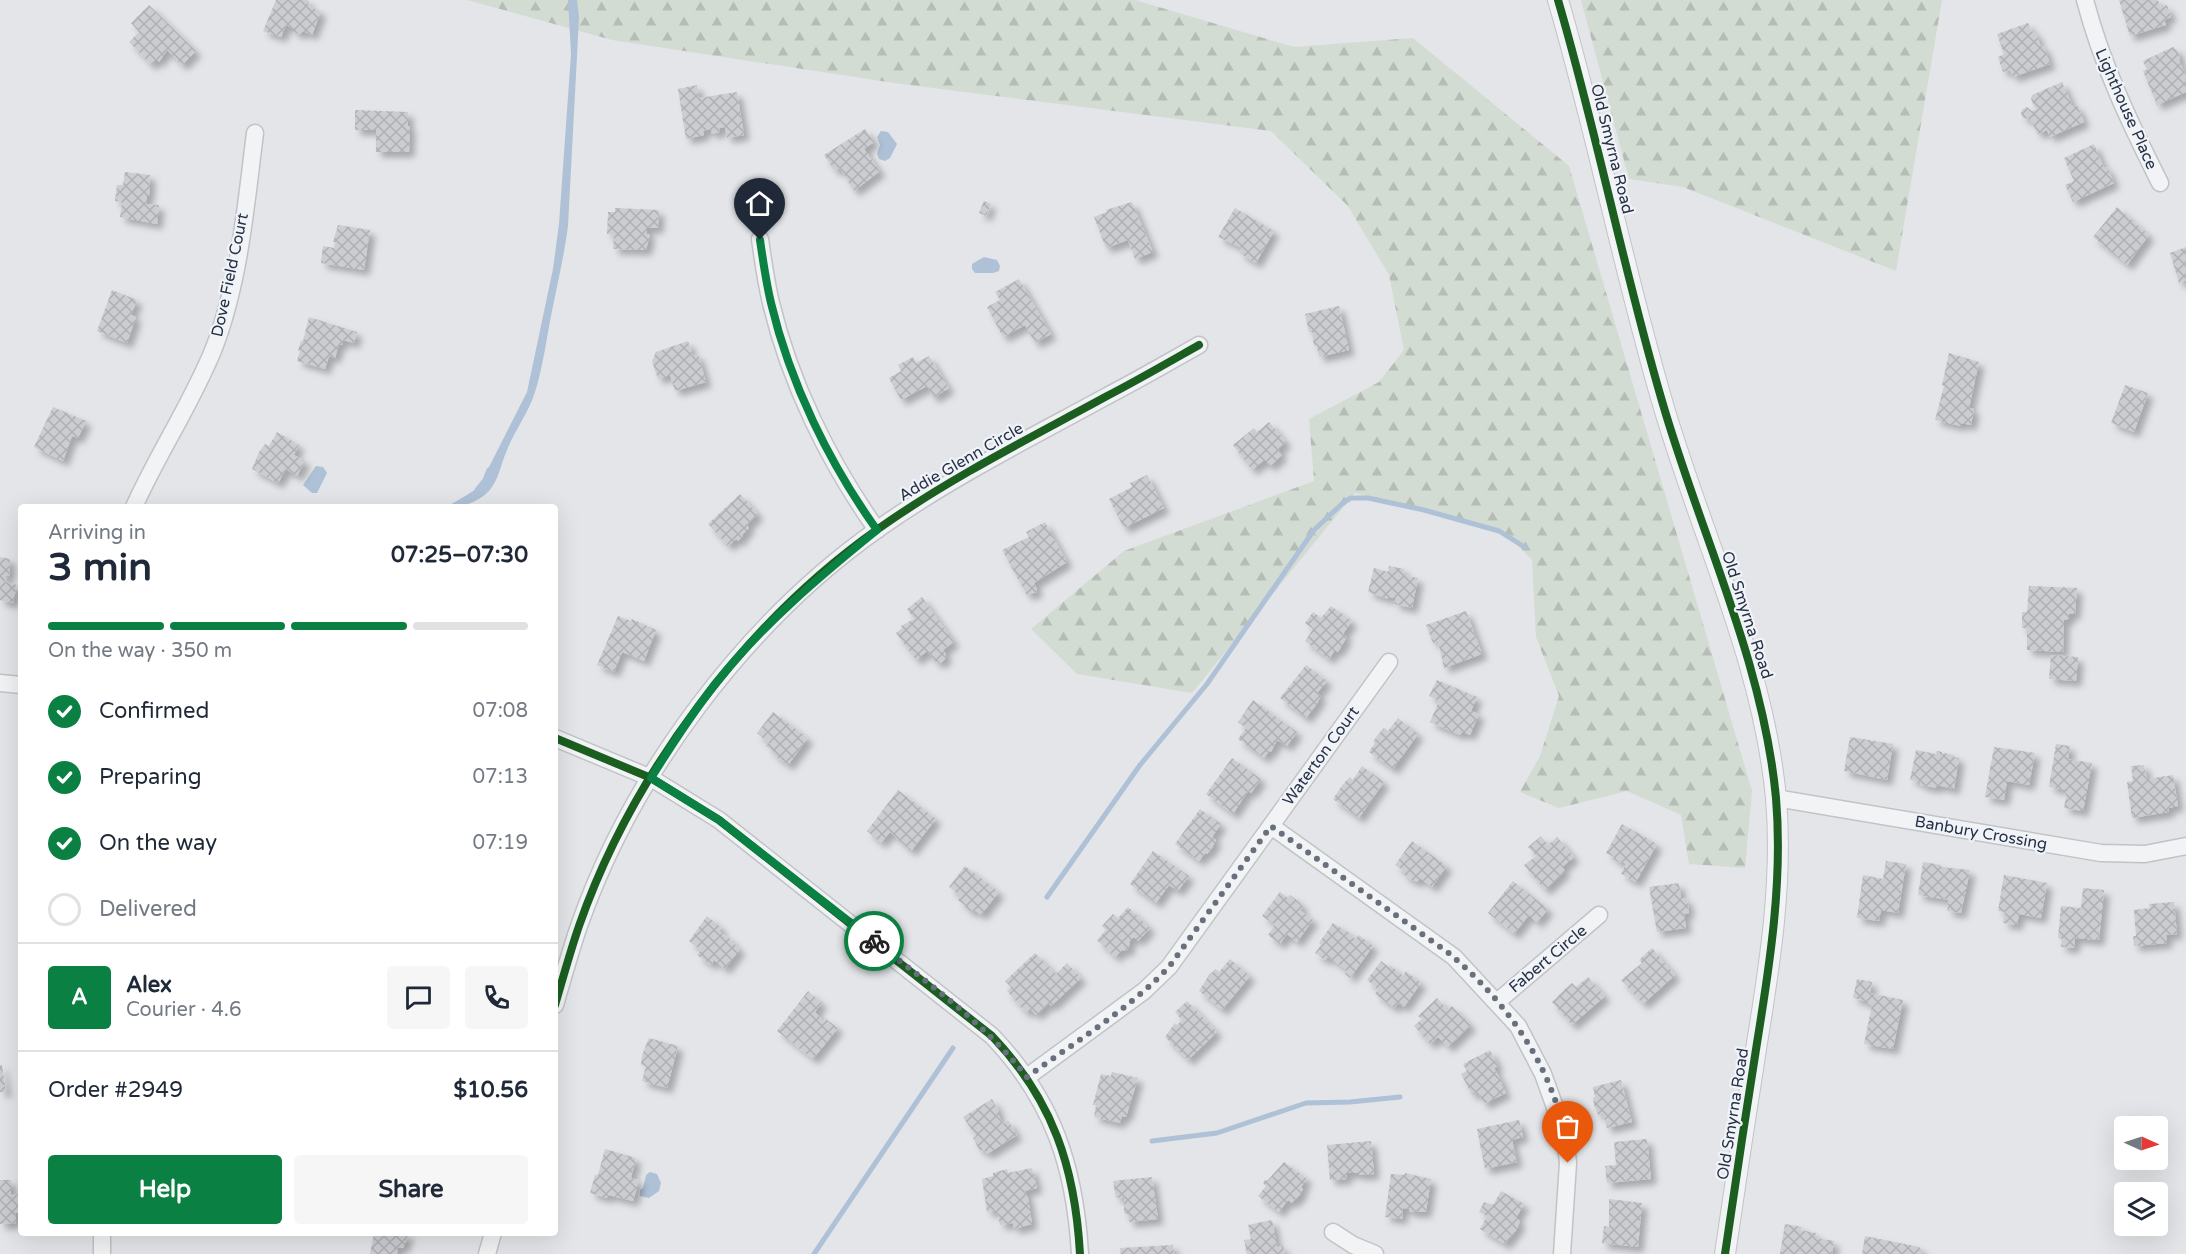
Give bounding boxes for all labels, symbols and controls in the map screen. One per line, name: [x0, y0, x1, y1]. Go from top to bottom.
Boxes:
street label: Lighthouse Place: [2090, 45, 2162, 173]
street label: Old Smyrna Road: [1586, 82, 1638, 216]
pin: [734, 178, 785, 240]
icon: home: [743, 187, 776, 220]
street label: Dove Field Court: [207, 211, 253, 339]
street label: Addie Glenn Circle: [895, 418, 1027, 506]
text: Arriving in: [48, 521, 146, 545]
text: 07:25–07:30: [391, 542, 528, 568]
text: 3 min: [48, 544, 152, 591]
street label: Old Smyrna Road: [1717, 549, 1777, 681]
text: On the way · 350 m: [48, 639, 232, 663]
icon: check: [48, 695, 81, 728]
text: Confirmed: [99, 698, 209, 724]
text: 07:08: [473, 699, 528, 723]
street label: Waterton Court: [1278, 702, 1364, 810]
icon: check: [48, 761, 81, 794]
text: Preparing: [99, 764, 202, 790]
text: 07:13: [473, 765, 528, 789]
street label: Banbury Crossing: [1913, 811, 2049, 855]
icon: check: [48, 827, 81, 860]
text: On the way: [99, 830, 217, 856]
text: 07:19: [473, 831, 528, 855]
text: Delivered: [99, 896, 197, 922]
courier: [844, 911, 904, 971]
street label: Fabert Circle: [1505, 921, 1591, 997]
icon: bike: [858, 925, 891, 958]
button: chat: [387, 966, 450, 1029]
button: phone: [465, 966, 528, 1029]
text: Alex: [126, 972, 172, 998]
text: A: [71, 984, 88, 1010]
text: Courier · 4.6: [126, 998, 241, 1022]
street label: Old Smyrna Road: [1713, 1047, 1753, 1181]
text: Order #2949: [48, 1077, 183, 1103]
text: $10.56: [453, 1077, 528, 1103]
pin: [1542, 1101, 1593, 1163]
icon: bag: [1551, 1110, 1584, 1143]
north arrow: [2114, 1116, 2168, 1170]
map controls: [2114, 1116, 2168, 1236]
button: Help: [48, 1155, 282, 1224]
button: Share: [294, 1155, 528, 1224]
button: layers: [2114, 1182, 2168, 1236]

